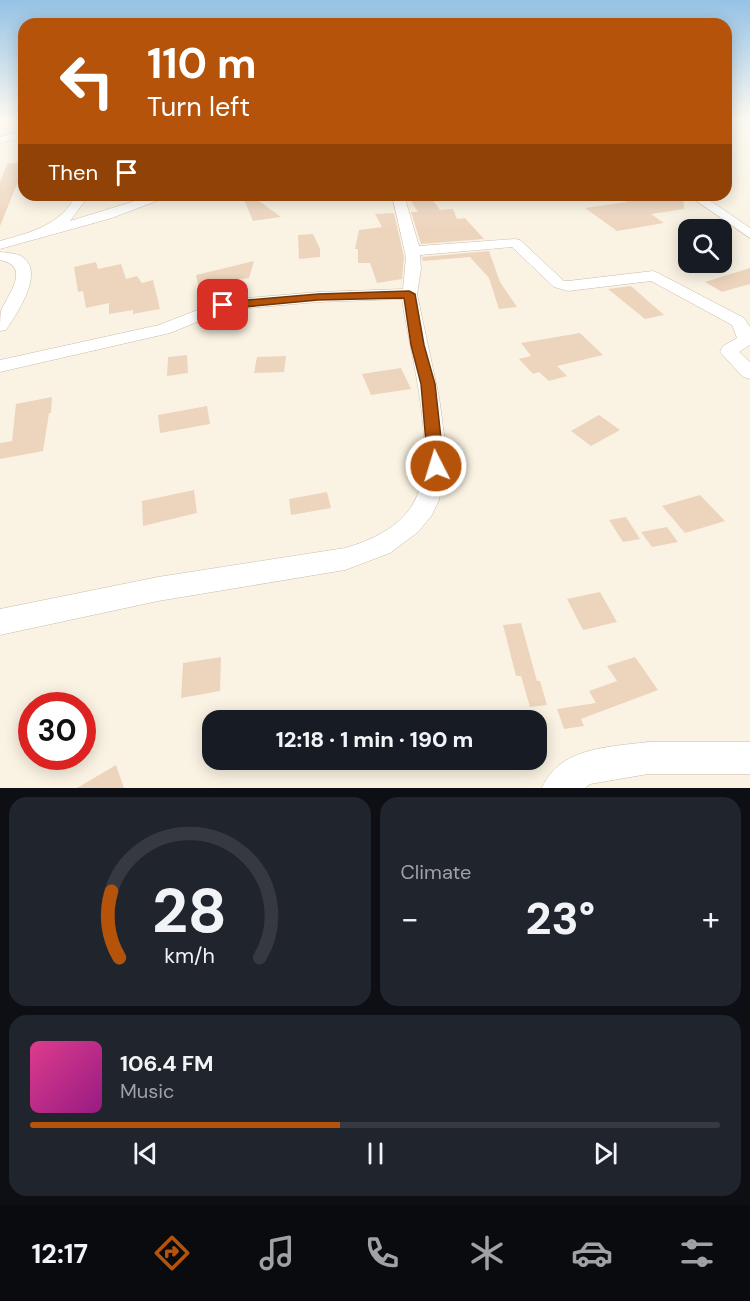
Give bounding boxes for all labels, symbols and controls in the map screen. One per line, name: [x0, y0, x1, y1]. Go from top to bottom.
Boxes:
text: 110 m: [147, 36, 257, 91]
icon: left: [48, 42, 126, 120]
text: Turn left: [147, 89, 250, 124]
icon: arrive: [110, 156, 143, 189]
text: Then: [48, 158, 98, 187]
map controls: [678, 219, 732, 273]
button: search: [678, 219, 732, 273]
pin: [197, 279, 248, 330]
icon: arrive: [206, 288, 239, 321]
position arrow: [404, 434, 468, 498]
speed limit sign: 30: [18, 692, 96, 770]
text: 12:18 · 1 min · 190 m: [276, 725, 473, 754]
text: Climate: [401, 859, 471, 885]
text: 28: [152, 870, 227, 951]
text: 23°: [525, 889, 595, 948]
text: −: [401, 897, 419, 940]
text: +: [702, 897, 720, 940]
text: km/h: [164, 943, 215, 971]
text: 106.4 FM: [120, 1049, 213, 1078]
text: Music: [120, 1078, 175, 1104]
icon: previous: [129, 1137, 162, 1170]
icon: pause: [359, 1137, 392, 1170]
icon: next: [589, 1137, 622, 1170]
icon: directions: [151, 1232, 193, 1274]
icon: music: [256, 1232, 298, 1274]
icon: phone: [361, 1232, 403, 1274]
icon: climate: [466, 1232, 508, 1274]
icon: car: [571, 1232, 613, 1274]
icon: filters: [676, 1232, 718, 1274]
text: 12:17: [32, 1236, 88, 1271]

